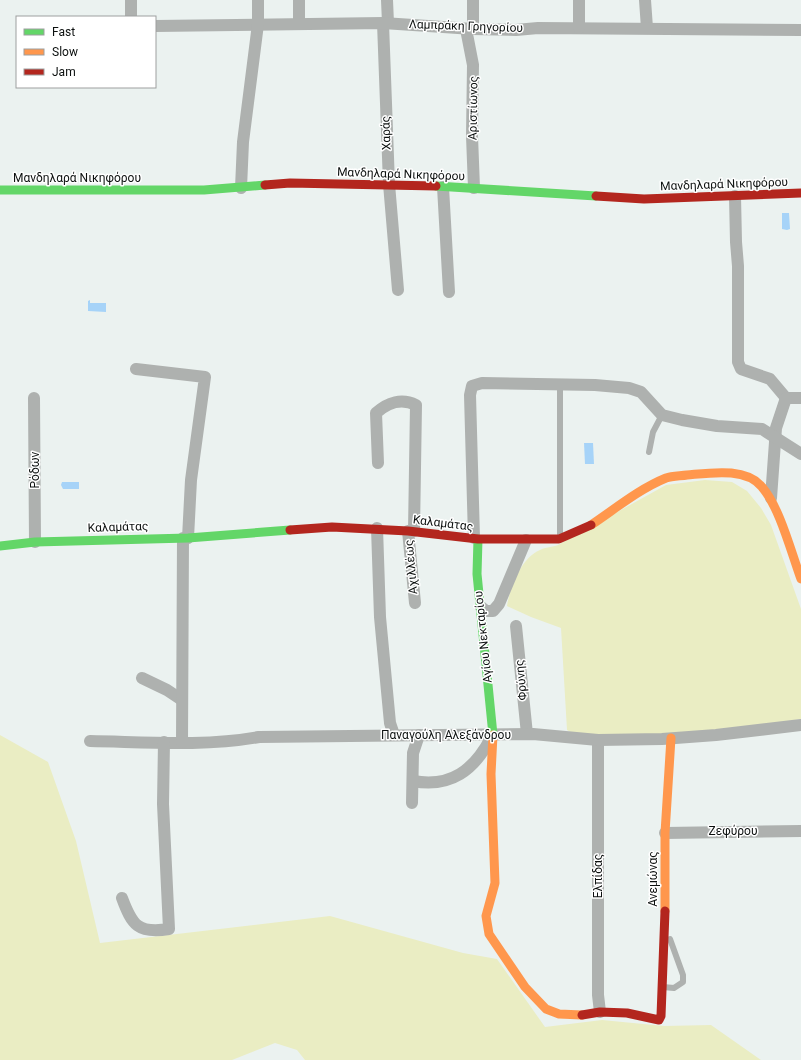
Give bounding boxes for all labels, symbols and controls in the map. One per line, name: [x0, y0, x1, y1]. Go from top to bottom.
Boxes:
legend: [16, 16, 156, 88]
street label: Λαμπράκη Γρηγορίου: [409, 17, 523, 35]
text: Fast: [52, 25, 75, 39]
text: Slow: [52, 45, 78, 59]
text: Jam: [52, 65, 76, 79]
street label: Αριστίωνος: [465, 76, 481, 140]
street label: Χαράς: [378, 116, 394, 150]
street label: Μανδηλαρά Νικηφόρου: [337, 165, 465, 183]
street label: Μανδηλαρά Νικηφόρου: [13, 171, 141, 185]
street label: Μανδηλαρά Νικηφόρου: [660, 175, 788, 193]
street label: Ρόδων: [28, 451, 42, 488]
street label: Καλαμάτας: [412, 512, 474, 534]
street label: Καλαμάτας: [87, 519, 149, 535]
street label: Αχιλλέως: [402, 539, 420, 595]
street label: Αγίου Νεκταρίου: [471, 590, 495, 684]
street label: Φρύνης: [512, 659, 530, 701]
street label: Παναγούλη Αλεξάνδρου: [381, 728, 511, 743]
street label: Ζεφύρου: [709, 824, 757, 838]
street label: Ανεμώνας: [646, 851, 660, 907]
street label: Ελπίδας: [591, 854, 605, 898]

